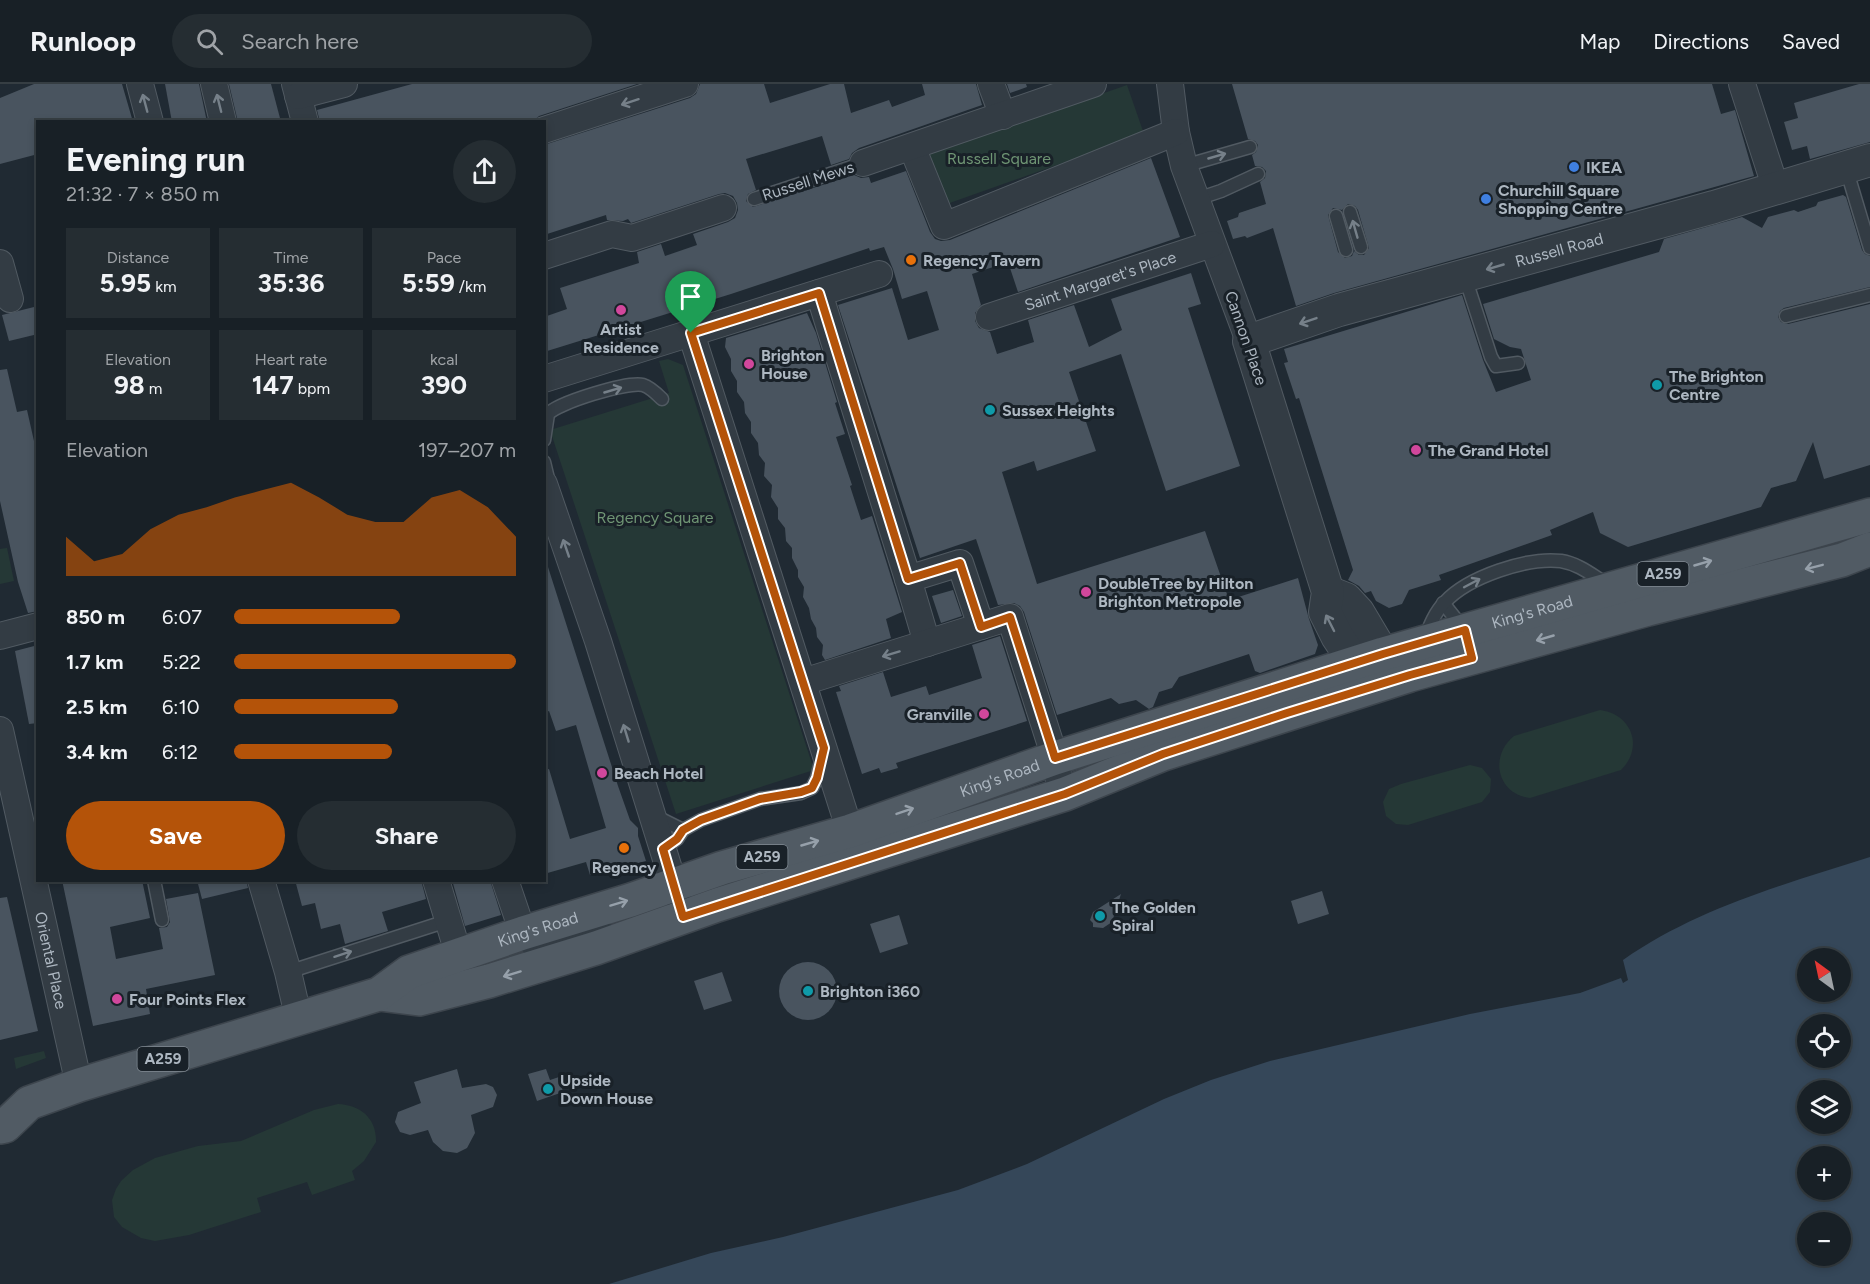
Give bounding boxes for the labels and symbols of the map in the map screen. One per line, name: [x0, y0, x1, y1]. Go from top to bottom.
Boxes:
one-way arrow: [139, 94, 150, 113]
one-way arrow: [212, 94, 224, 113]
one-way arrow: [621, 97, 640, 108]
park label: Russell Square: [947, 149, 1051, 168]
one-way arrow: [1207, 150, 1226, 162]
street label: Russell Mews: [760, 157, 856, 205]
place label: IKEA: [1586, 158, 1623, 177]
marker: IKEA: [1567, 160, 1581, 174]
place label: Churchill Square Shopping Centre: [1498, 181, 1623, 218]
marker: Churchill Square Shopping Centre: [1479, 192, 1493, 206]
one-way arrow: [1349, 220, 1360, 239]
street label: Russell Road: [1513, 228, 1605, 271]
street label: Saint Margaret's Place: [1022, 247, 1179, 314]
place label: Regency Tavern: [923, 251, 1040, 270]
marker: Regency Tavern: [904, 253, 918, 267]
one-way arrow: [1486, 262, 1505, 274]
pin: [665, 271, 716, 333]
street label: Cannon Place: [1221, 289, 1271, 388]
marker: Artist Residence: [614, 303, 628, 317]
one-way arrow: [1299, 316, 1318, 327]
place label: Artist Residence: [583, 320, 659, 357]
place label: Brighton House: [761, 346, 824, 383]
marker: Brighton House: [742, 357, 756, 371]
place label: The Brighton Centre: [1669, 367, 1764, 404]
marker: The Brighton Centre: [1650, 378, 1664, 392]
one-way arrow: [603, 384, 622, 395]
place label: Sussex Heights: [1002, 401, 1115, 420]
marker: Sussex Heights: [983, 403, 997, 417]
place label: The Grand Hotel: [1428, 441, 1548, 460]
marker: The Grand Hotel: [1409, 443, 1423, 457]
park label: Regency Square: [597, 508, 714, 527]
one-way arrow: [560, 539, 571, 558]
one-way arrow: [1693, 557, 1712, 568]
road number: A259: [1638, 562, 1688, 586]
one-way arrow: [1805, 562, 1824, 574]
place label: DoubleTree by Hilton Brighton Metropole: [1098, 574, 1253, 611]
one-way arrow: [1462, 577, 1480, 588]
marker: DoubleTree by Hilton Brighton Metropole: [1079, 585, 1093, 599]
street label: King's Road: [1489, 591, 1575, 632]
one-way arrow: [1324, 615, 1336, 633]
one-way arrow: [1536, 633, 1555, 644]
one-way arrow: [882, 650, 901, 661]
place label: Granville: [907, 705, 972, 724]
marker: Granville: [977, 707, 991, 721]
one-way arrow: [620, 724, 631, 743]
street label: King's Road: [957, 755, 1042, 801]
place label: Beach Hotel: [614, 764, 703, 783]
marker: Beach Hotel: [595, 766, 609, 780]
one-way arrow: [896, 805, 914, 816]
one-way arrow: [800, 837, 819, 848]
marker: Regency: [617, 841, 631, 855]
road number: A259: [736, 845, 788, 869]
place label: Regency: [592, 858, 657, 877]
one-way arrow: [609, 897, 628, 908]
place label: The Golden Spiral: [1112, 898, 1196, 935]
street label: King's Road: [495, 907, 580, 951]
marker: The Golden Spiral: [1093, 909, 1107, 923]
street label: Oriental Place: [31, 910, 71, 1011]
one-way arrow: [333, 948, 352, 959]
north arrow: [1797, 948, 1851, 1002]
one-way arrow: [503, 969, 522, 980]
place label: Brighton i360: [820, 982, 920, 1001]
marker: Brighton i360: [801, 984, 815, 998]
place label: Four Points Flex: [129, 990, 246, 1009]
marker: Four Points Flex: [110, 992, 124, 1006]
road number: A259: [138, 1047, 188, 1071]
place label: Upside Down House: [560, 1071, 653, 1108]
marker: Upside Down House: [541, 1082, 555, 1096]

